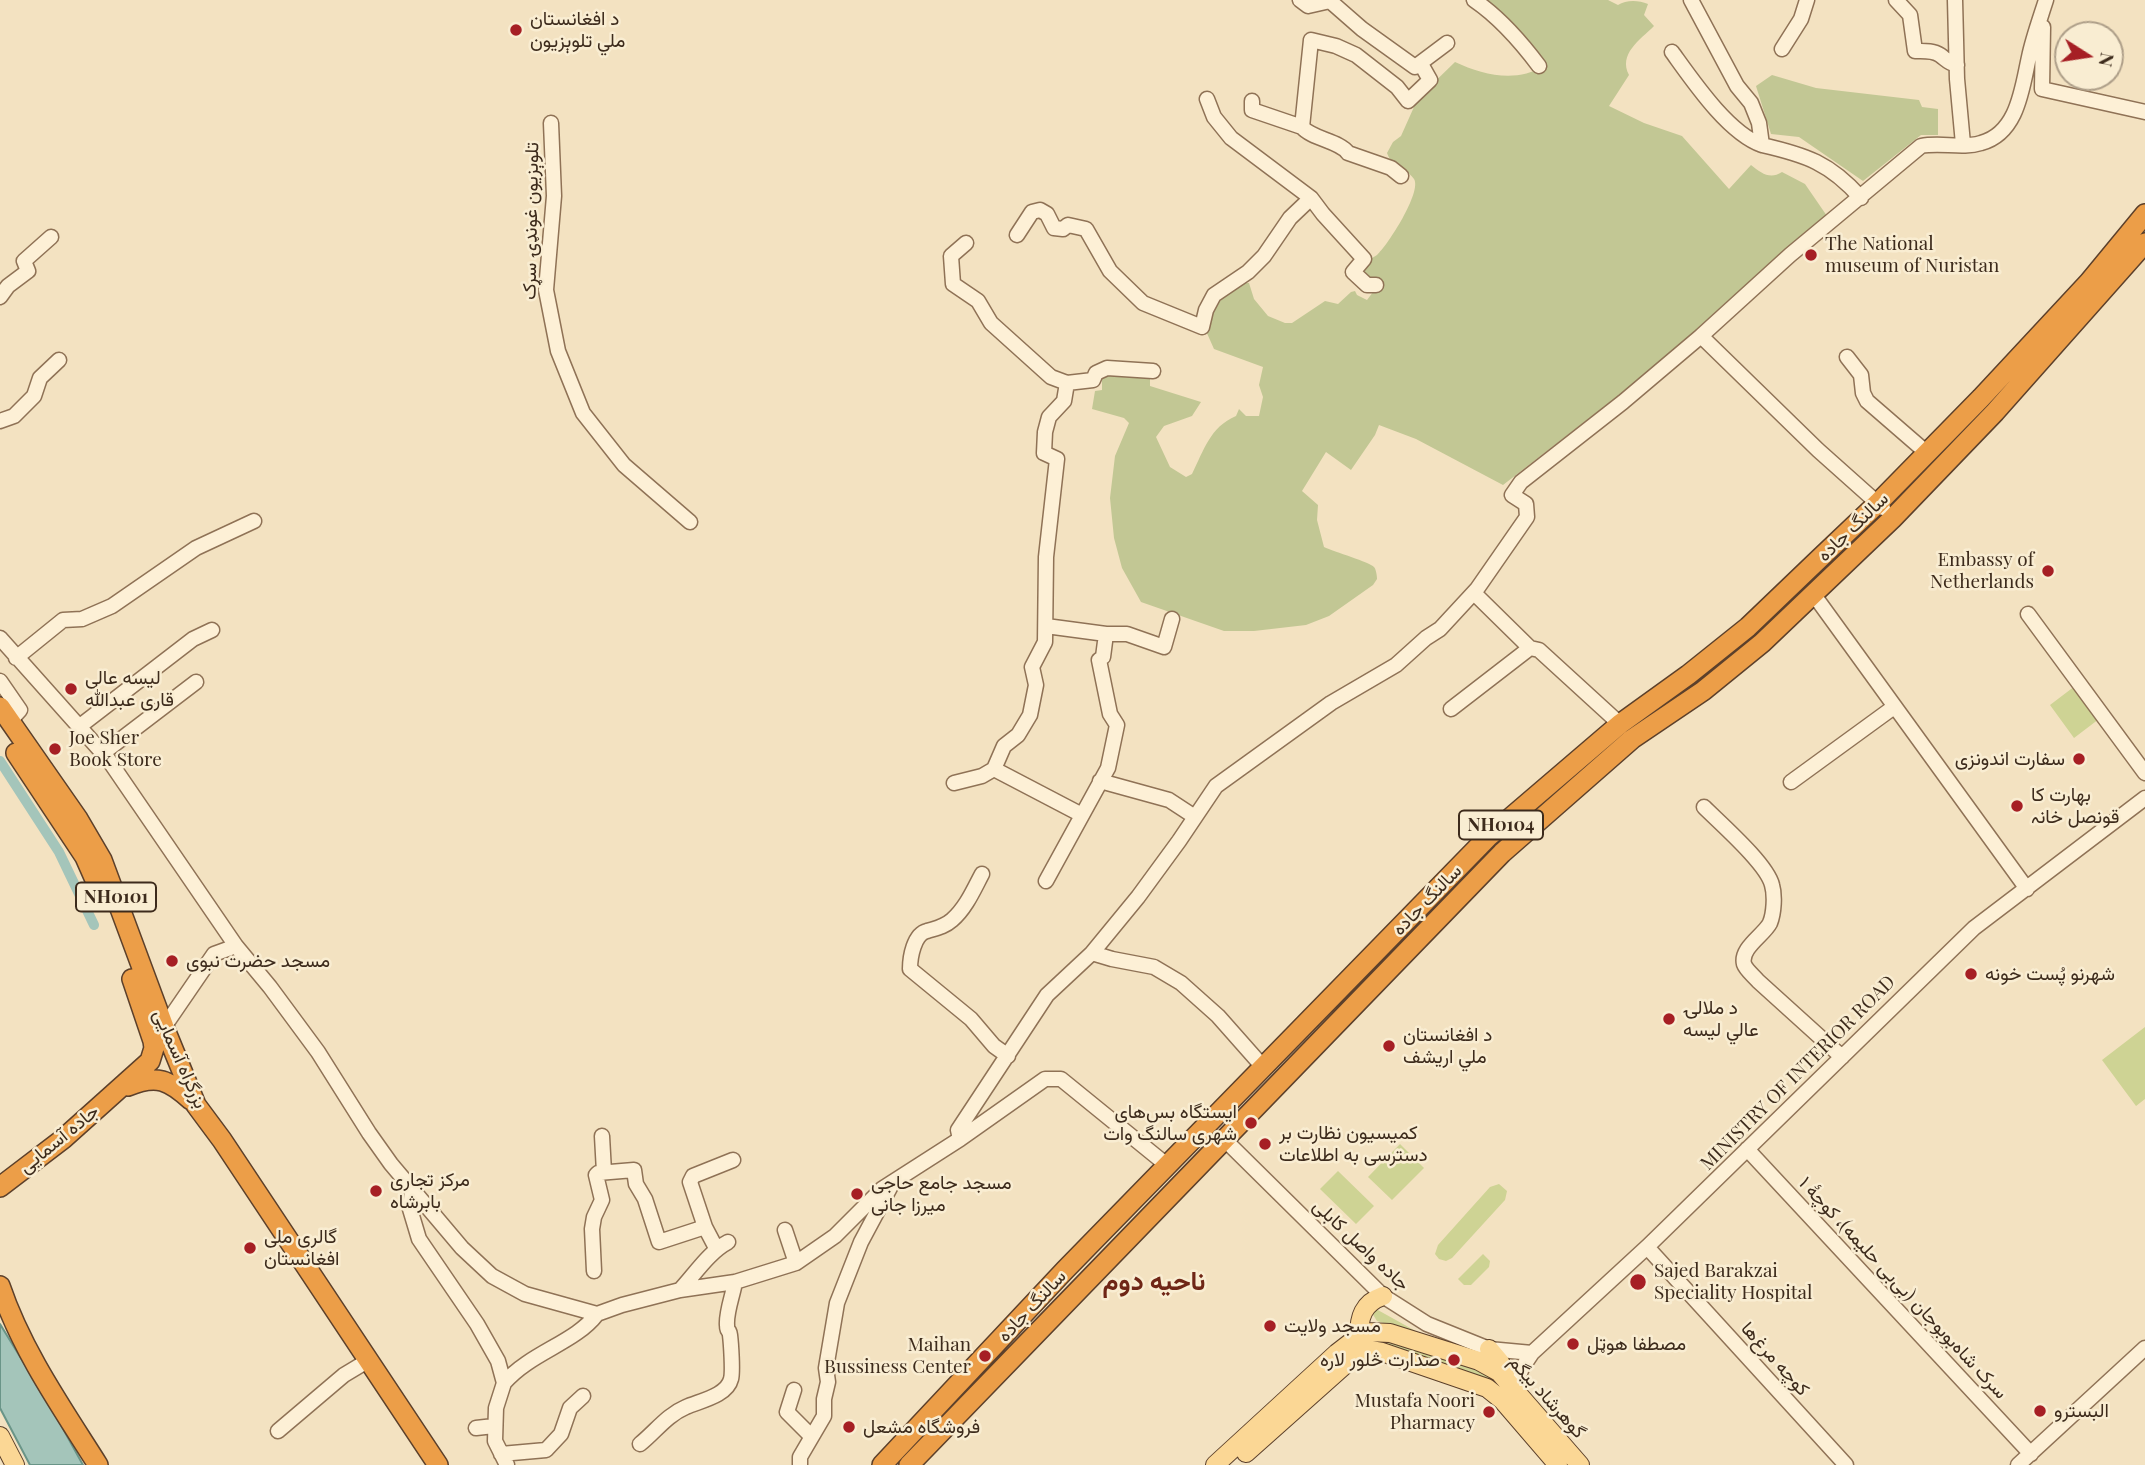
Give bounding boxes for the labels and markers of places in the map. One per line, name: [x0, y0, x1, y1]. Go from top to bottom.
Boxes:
place label: د افغانستان ملي تلوېزیون: [530, 8, 625, 52]
marker: د افغانستان ملي تلوېزیون: [508, 22, 524, 38]
place label: The National museum of Nuristan: [1825, 233, 1999, 277]
marker: The National museum of Nuristan: [1803, 247, 1819, 263]
place label: Embassy of Netherlands: [1930, 549, 2034, 593]
marker: Embassy of Netherlands: [2040, 563, 2056, 579]
place label: لیسه عالی قاری عبدالله: [85, 667, 174, 711]
marker: لیسه عالی قاری عبدالله: [63, 681, 79, 697]
place label: Joe Sher Book Store: [69, 727, 162, 771]
marker: Joe Sher Book Store: [47, 741, 63, 757]
place label: سفارت اندونزی: [1955, 748, 2065, 770]
marker: سفارت اندونزی: [2071, 751, 2087, 767]
place label: بھارت کا قونصل خانہ: [2031, 784, 2119, 828]
marker: بھارت کا قونصل خانہ: [2009, 798, 2025, 814]
place label: مسجد حضرت نبوی: [186, 950, 330, 972]
marker: مسجد حضرت نبوی: [164, 953, 180, 969]
place label: شهرنو پُست خونه: [1985, 963, 2115, 985]
marker: شهرنو پُست خونه: [1963, 966, 1979, 982]
place label: د ملالۍ عالي لیسه: [1683, 997, 1759, 1041]
marker: د ملالۍ عالي لیسه: [1661, 1011, 1677, 1027]
place label: د افغانستان ملي اریشف: [1403, 1024, 1492, 1068]
marker: د افغانستان ملي اریشف: [1381, 1038, 1397, 1054]
place label: ایستگاه بس‌های شهری سالنگ وات: [1103, 1101, 1237, 1145]
marker: ایستگاه بس‌های شهری سالنگ وات: [1243, 1115, 1259, 1131]
place label: کمیسیون نظارت بر دسترسی به اطلاعات: [1279, 1122, 1428, 1166]
marker: کمیسیون نظارت بر دسترسی به اطلاعات: [1257, 1136, 1273, 1152]
place label: مرکز تجاری بابرشاه: [390, 1169, 470, 1213]
place label: مسجد جامع حاجی میرزا جانی: [871, 1172, 1012, 1216]
marker: مرکز تجاری بابرشاه: [368, 1183, 384, 1199]
marker: مسجد جامع حاجی میرزا جانی: [849, 1186, 865, 1202]
place label: گالری ملی افغانستان: [264, 1226, 339, 1270]
marker: گالری ملی افغانستان: [242, 1240, 258, 1256]
place label: Sajed Barakzai Speciality Hospital: [1654, 1260, 1812, 1304]
marker: Sajed Barakzai Speciality Hospital: [1628, 1272, 1648, 1292]
place label: مسجد ولایت: [1284, 1315, 1381, 1337]
marker: مسجد ولایت: [1262, 1318, 1278, 1334]
place label: مصطفا هوټل: [1587, 1333, 1686, 1355]
place label: Maihan Bussiness Center: [824, 1334, 971, 1378]
marker: مصطفا هوټل: [1565, 1336, 1581, 1352]
marker: Maihan Bussiness Center: [977, 1348, 993, 1364]
place label: صدارت څلور لاره: [1320, 1349, 1440, 1371]
marker: صدارت څلور لاره: [1446, 1352, 1462, 1368]
place label: Mustafa Noori Pharmacy: [1355, 1390, 1475, 1434]
place label: البسترو: [2054, 1400, 2109, 1422]
marker: البسترو: [2032, 1403, 2048, 1419]
marker: Mustafa Noori Pharmacy: [1481, 1404, 1497, 1420]
place label: فروشگاه مشعل: [863, 1416, 980, 1438]
marker: فروشگاه مشعل: [841, 1419, 857, 1435]

